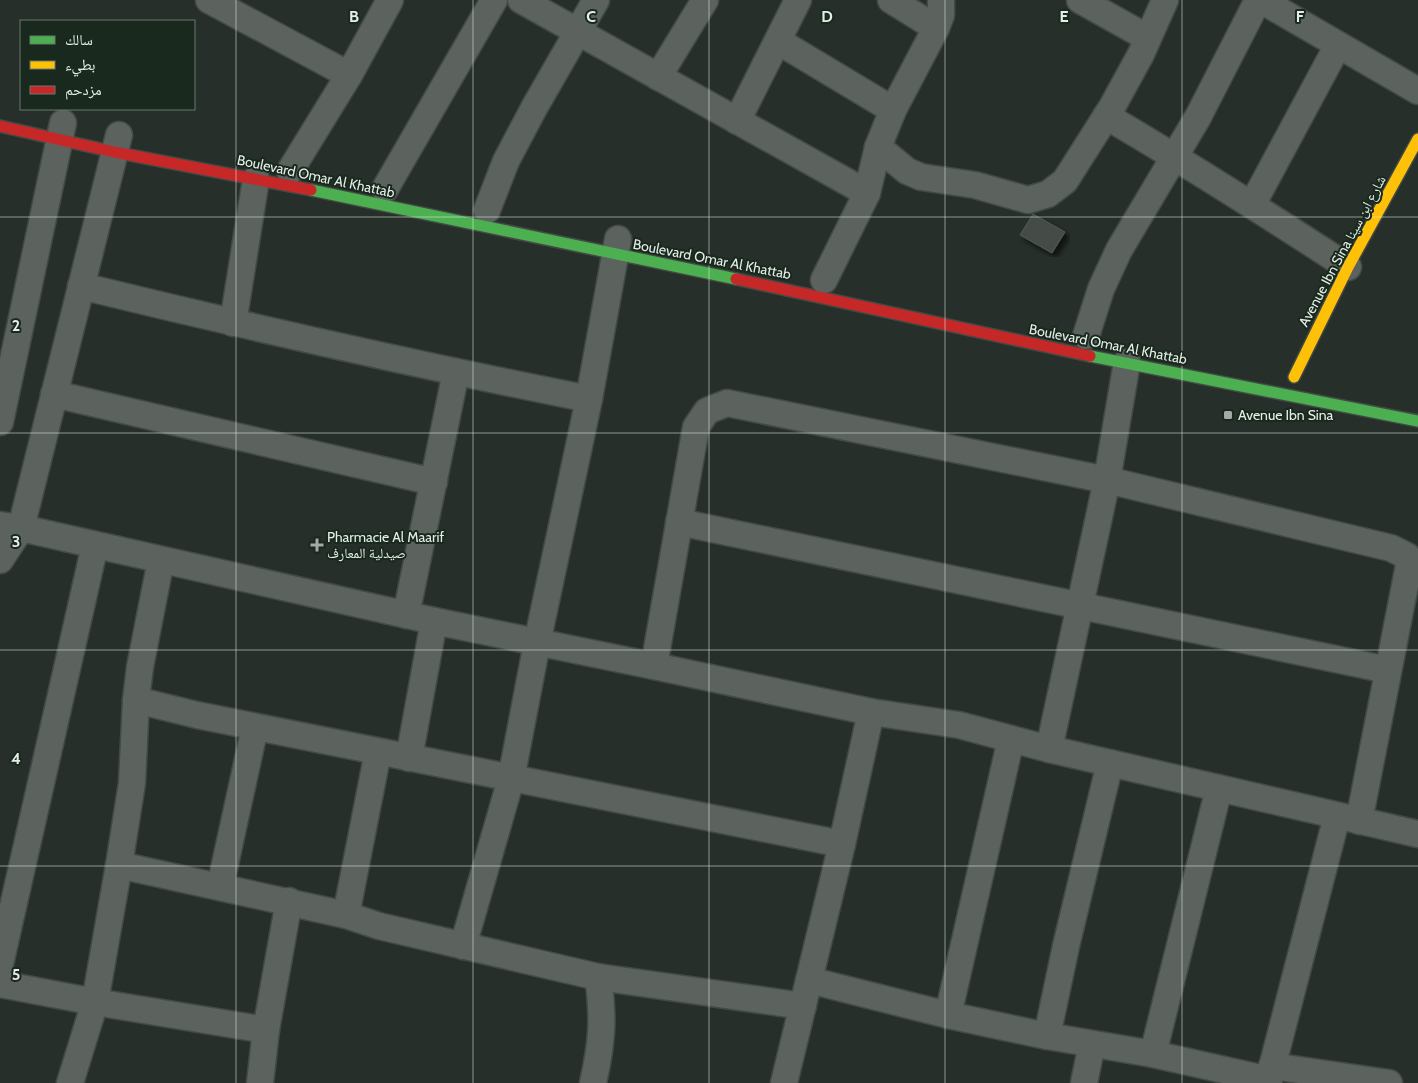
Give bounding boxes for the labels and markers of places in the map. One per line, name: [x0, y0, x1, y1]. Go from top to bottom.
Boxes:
place label: Avenue Ibn Sina: [1238, 406, 1334, 424]
marker: Avenue Ibn Sina: [1222, 409, 1234, 421]
place label: Pharmacie Al Maarif صيدلية المعارف: [327, 528, 444, 562]
marker: Pharmacie Al Maarif صيدلية المعارف: [311, 539, 323, 551]

